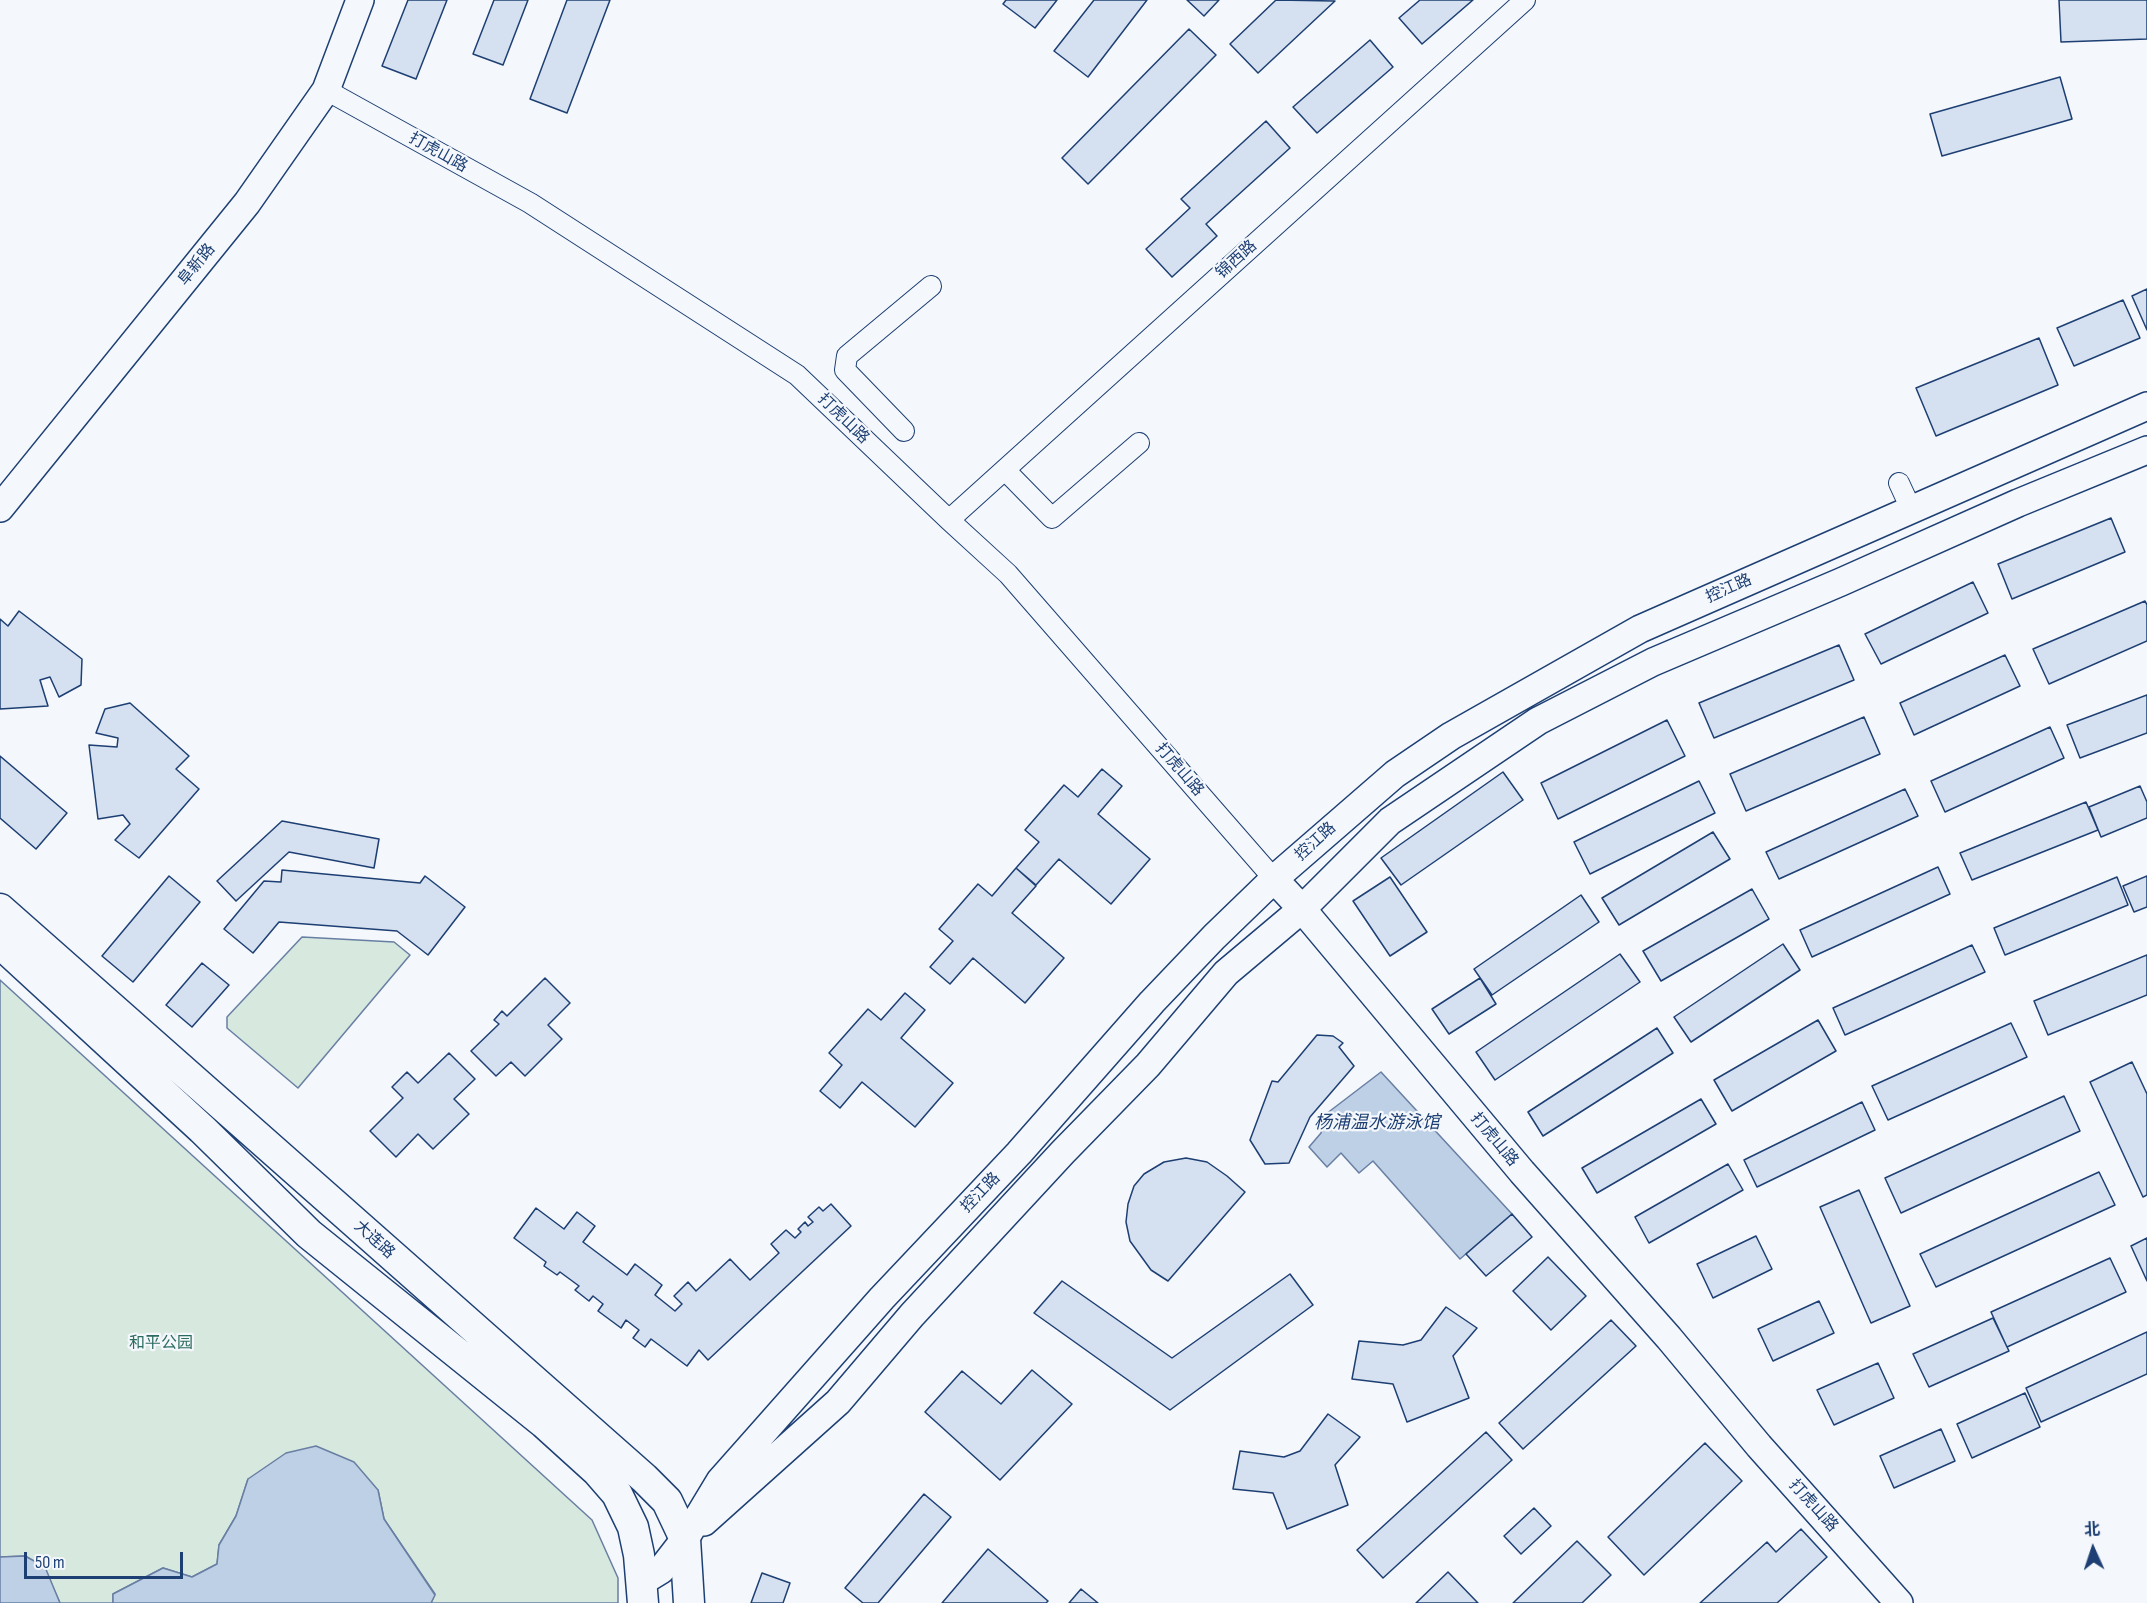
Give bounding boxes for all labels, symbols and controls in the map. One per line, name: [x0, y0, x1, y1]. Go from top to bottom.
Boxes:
street label: 打虎山路: [405, 129, 471, 177]
street label: 锦西路: [1213, 237, 1261, 283]
street label: 阜新路: [174, 240, 220, 290]
street label: 打虎山路: [813, 390, 873, 448]
street label: 控江路: [1703, 570, 1755, 608]
street label: 打虎山路: [1151, 740, 1207, 800]
street label: 控江路: [1292, 819, 1340, 865]
street label: 打虎山路: [1466, 1109, 1522, 1171]
water label: 杨浦温水游泳馆: [1314, 1112, 1440, 1134]
street label: 控江路: [957, 1169, 1005, 1217]
street label: 大连路: [350, 1217, 398, 1263]
park label: 和平公园: [129, 1334, 193, 1354]
street label: 打虎山路: [1784, 1476, 1842, 1536]
north arrow: [2063, 1519, 2123, 1579]
text: 北: [2084, 1521, 2101, 1540]
scale bar: [27, 1540, 186, 1578]
text: 50 m: [35, 1552, 65, 1573]

